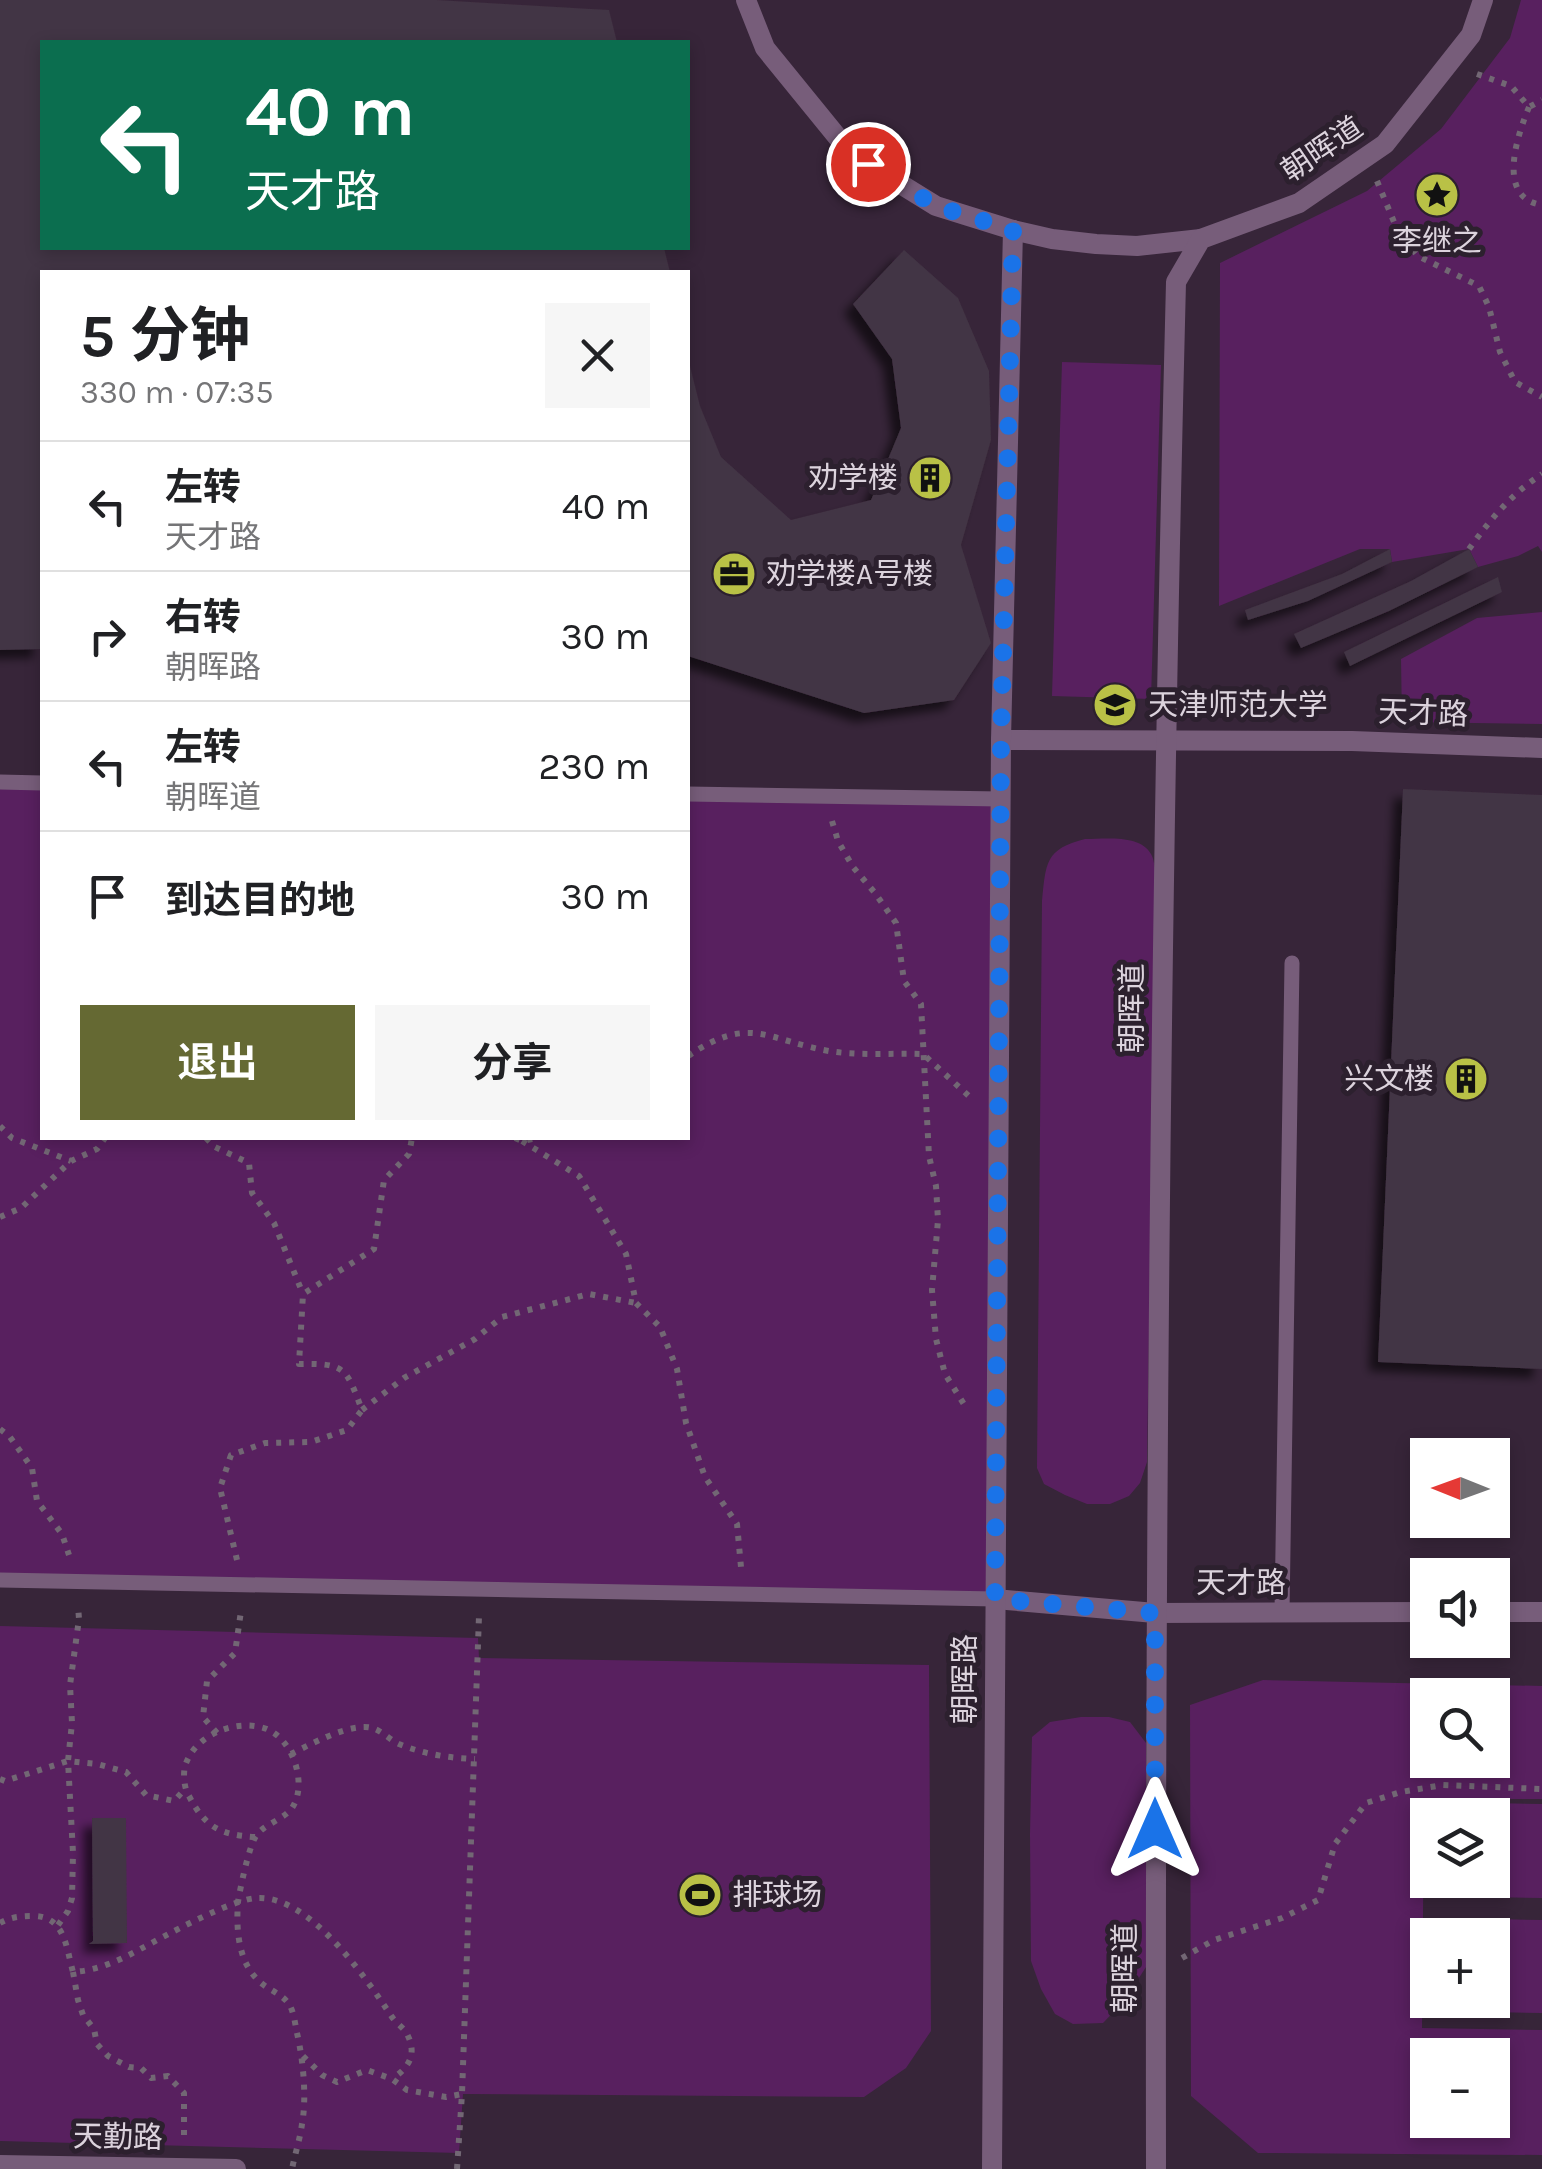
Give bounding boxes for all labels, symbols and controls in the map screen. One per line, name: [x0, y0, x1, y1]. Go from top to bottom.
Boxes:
text: 40 m: [245, 71, 415, 153]
icon: left: [80, 80, 210, 210]
street label: 朝晖道: [1275, 109, 1369, 189]
pin: [826, 122, 911, 207]
icon: arrive: [841, 137, 896, 192]
text: 天才路: [245, 166, 380, 218]
place icon: 李继之: [1414, 172, 1460, 218]
place label: 李继之: [1392, 223, 1482, 259]
text: 5 分钟: [80, 301, 250, 371]
button: close: [545, 303, 650, 408]
text: 330 m · 07:35: [80, 374, 274, 411]
building icon: 劝学楼: [907, 455, 953, 501]
place label: 劝学楼: [808, 460, 898, 496]
text: 左转: [165, 465, 241, 510]
icon: left: [80, 479, 135, 534]
text: 40 m: [562, 484, 650, 529]
text: 天才路: [165, 519, 261, 556]
office icon: 劝学楼A号楼: [711, 551, 757, 597]
place label: 劝学楼A号楼: [766, 556, 933, 592]
text: 右转: [165, 595, 241, 640]
icon: right: [80, 609, 135, 664]
text: 30 m: [560, 614, 650, 659]
text: 朝晖路: [165, 649, 261, 686]
school or university icon: 天津师范大学: [1092, 682, 1138, 728]
place label: 天津师范大学: [1148, 687, 1328, 723]
street label: 天才路: [1377, 693, 1469, 733]
text: 左转: [165, 725, 241, 770]
icon: left: [80, 739, 135, 794]
text: 230 m: [538, 744, 650, 789]
text: 朝晖道: [165, 779, 261, 816]
icon: arrive: [80, 869, 135, 924]
text: 30 m: [560, 874, 650, 919]
text: 到达目的地: [165, 878, 355, 923]
street label: 朝晖道: [1114, 963, 1150, 1053]
button: 退出: [80, 1005, 355, 1120]
button: 分享: [375, 1005, 650, 1120]
building icon: 兴文楼: [1443, 1056, 1489, 1102]
place label: 兴文楼: [1344, 1061, 1434, 1097]
north arrow: [1410, 1438, 1510, 1538]
map controls: [1410, 1438, 1510, 2138]
button: sound: [1410, 1558, 1510, 1658]
street label: 天才路: [1196, 1565, 1286, 1601]
street label: 朝晖路: [947, 1634, 983, 1724]
button: search: [1410, 1678, 1510, 1778]
position arrow: [1103, 1777, 1207, 1881]
button: layers: [1410, 1798, 1510, 1898]
sports icon: 排球场: [677, 1872, 723, 1918]
place label: 排球场: [732, 1877, 822, 1913]
button: +: [1410, 1918, 1510, 2018]
street label: 朝晖道: [1107, 1923, 1143, 2013]
button: −: [1410, 2038, 1510, 2138]
street label: 天勤路: [73, 2118, 163, 2156]

